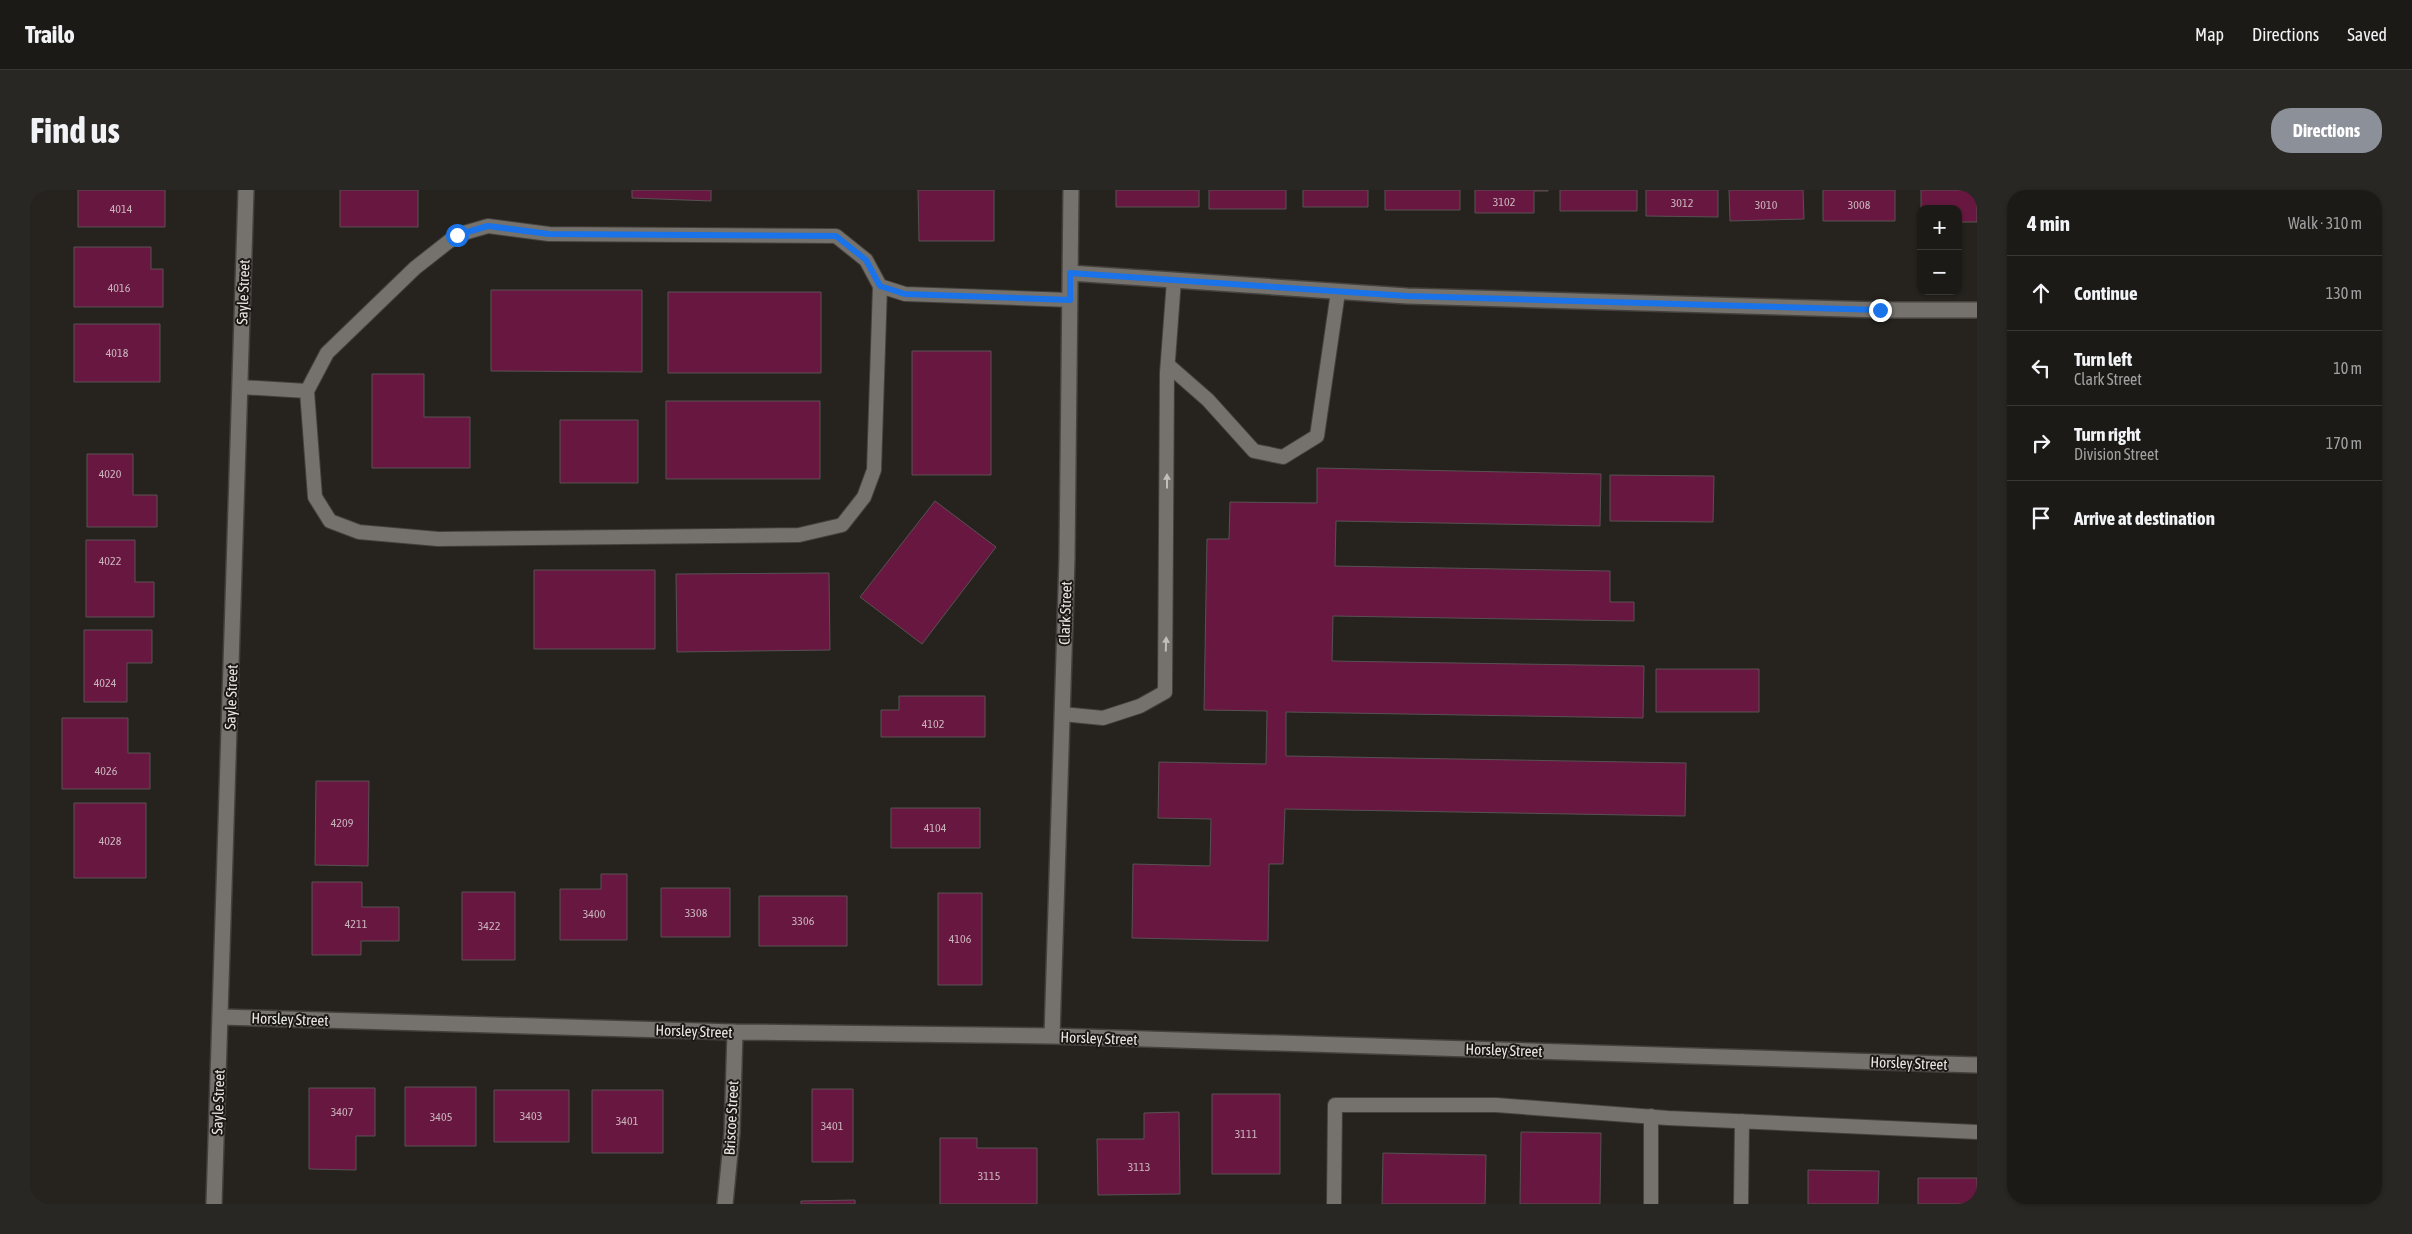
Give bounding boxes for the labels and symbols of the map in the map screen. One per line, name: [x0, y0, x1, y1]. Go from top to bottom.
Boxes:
house number: 3102: [1493, 195, 1515, 209]
house number: 3012: [1671, 196, 1693, 210]
house number: 3010: [1755, 198, 1778, 212]
house number: 3008: [1848, 198, 1871, 212]
house number: 4014: [110, 202, 133, 216]
route start: [446, 224, 469, 247]
street label: Sayle Street: [233, 259, 253, 325]
house number: 4016: [108, 281, 131, 295]
route end: [1869, 299, 1892, 322]
house number: 4018: [106, 346, 129, 360]
house number: 4020: [99, 467, 122, 481]
one-way arrow: [1163, 473, 1171, 489]
house number: 4022: [99, 554, 121, 568]
street label: Clark Street: [1055, 581, 1075, 645]
one-way arrow: [1162, 635, 1170, 651]
street label: Sayle Street: [221, 664, 241, 730]
house number: 4024: [94, 676, 117, 690]
house number: 4102: [922, 717, 944, 731]
house number: 4026: [95, 764, 118, 778]
house number: 4209: [331, 816, 354, 830]
house number: 4104: [924, 821, 947, 835]
house number: 4028: [99, 834, 122, 848]
house number: 3308: [685, 906, 708, 920]
house number: 3400: [583, 907, 606, 921]
house number: 3306: [792, 914, 815, 928]
house number: 4211: [345, 917, 368, 931]
house number: 3422: [478, 919, 500, 933]
house number: 4106: [949, 932, 972, 946]
street label: Horsley Street: [251, 1009, 329, 1029]
street label: Horsley Street: [655, 1021, 733, 1041]
street label: Horsley Street: [1060, 1028, 1138, 1048]
street label: Horsley Street: [1465, 1040, 1543, 1060]
street label: Horsley Street: [1870, 1053, 1948, 1073]
street label: Sayle Street: [208, 1069, 228, 1135]
street label: Briscoe Street: [721, 1080, 741, 1156]
house number: 3407: [331, 1105, 354, 1119]
house number: 3403: [520, 1109, 542, 1123]
house number: 3405: [430, 1110, 452, 1124]
house number: 3401: [616, 1114, 639, 1128]
house number: 3401: [821, 1119, 844, 1133]
house number: 3111: [1235, 1127, 1258, 1141]
house number: 3113: [1128, 1160, 1150, 1174]
house number: 3115: [978, 1169, 1000, 1183]

